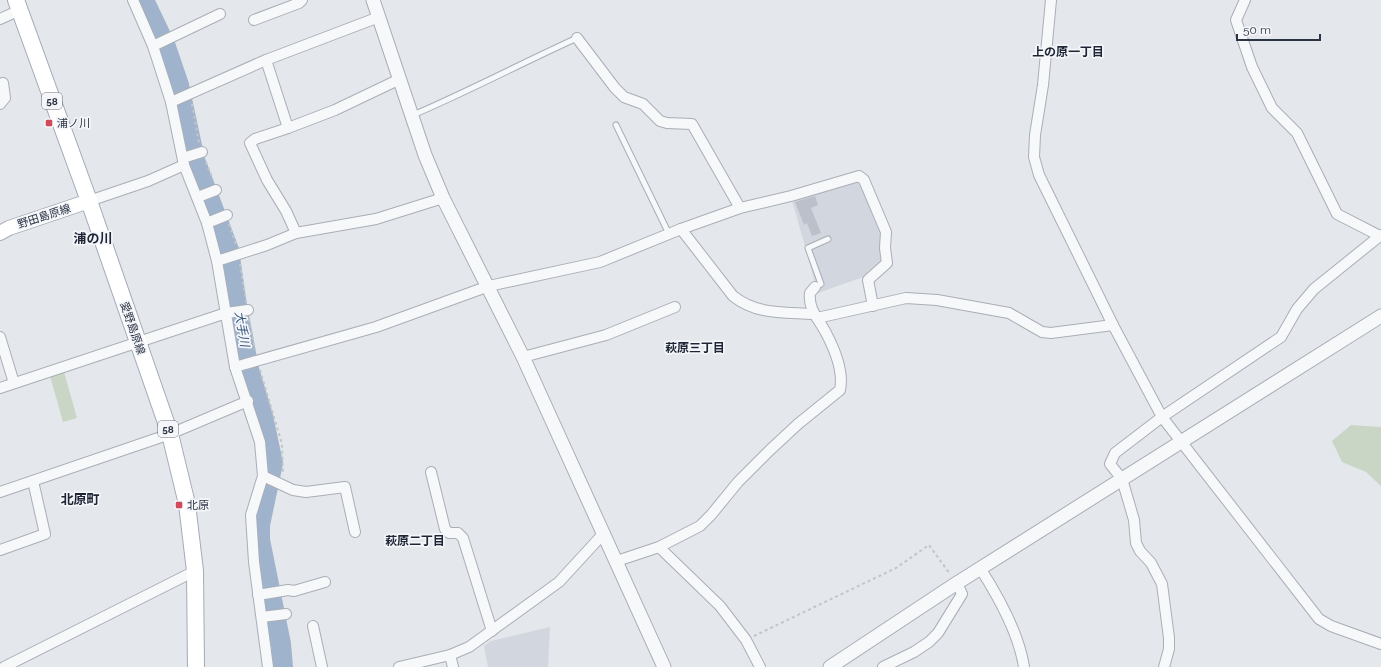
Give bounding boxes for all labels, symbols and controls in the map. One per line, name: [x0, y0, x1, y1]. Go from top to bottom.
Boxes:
scale bar: [1237, 16, 1320, 42]
text: 50 m: [1243, 23, 1271, 37]
district label: 上の原一丁目: [1032, 45, 1104, 59]
road number: 58: [42, 93, 62, 109]
place label: 浦ノ川: [57, 117, 90, 130]
marker: 浦ノ川: [44, 118, 54, 128]
street label: 野田島原線: [16, 202, 72, 231]
district label: 浦の川: [73, 231, 113, 246]
street label: 愛野島原線: [117, 300, 148, 356]
water label: 大手川: [232, 310, 252, 350]
district label: 萩原三丁目: [665, 341, 725, 355]
road number: 58: [158, 421, 178, 437]
district label: 北原町: [60, 492, 100, 507]
place label: 北原: [187, 499, 209, 512]
marker: 北原: [174, 500, 184, 510]
district label: 萩原二丁目: [385, 534, 445, 548]

